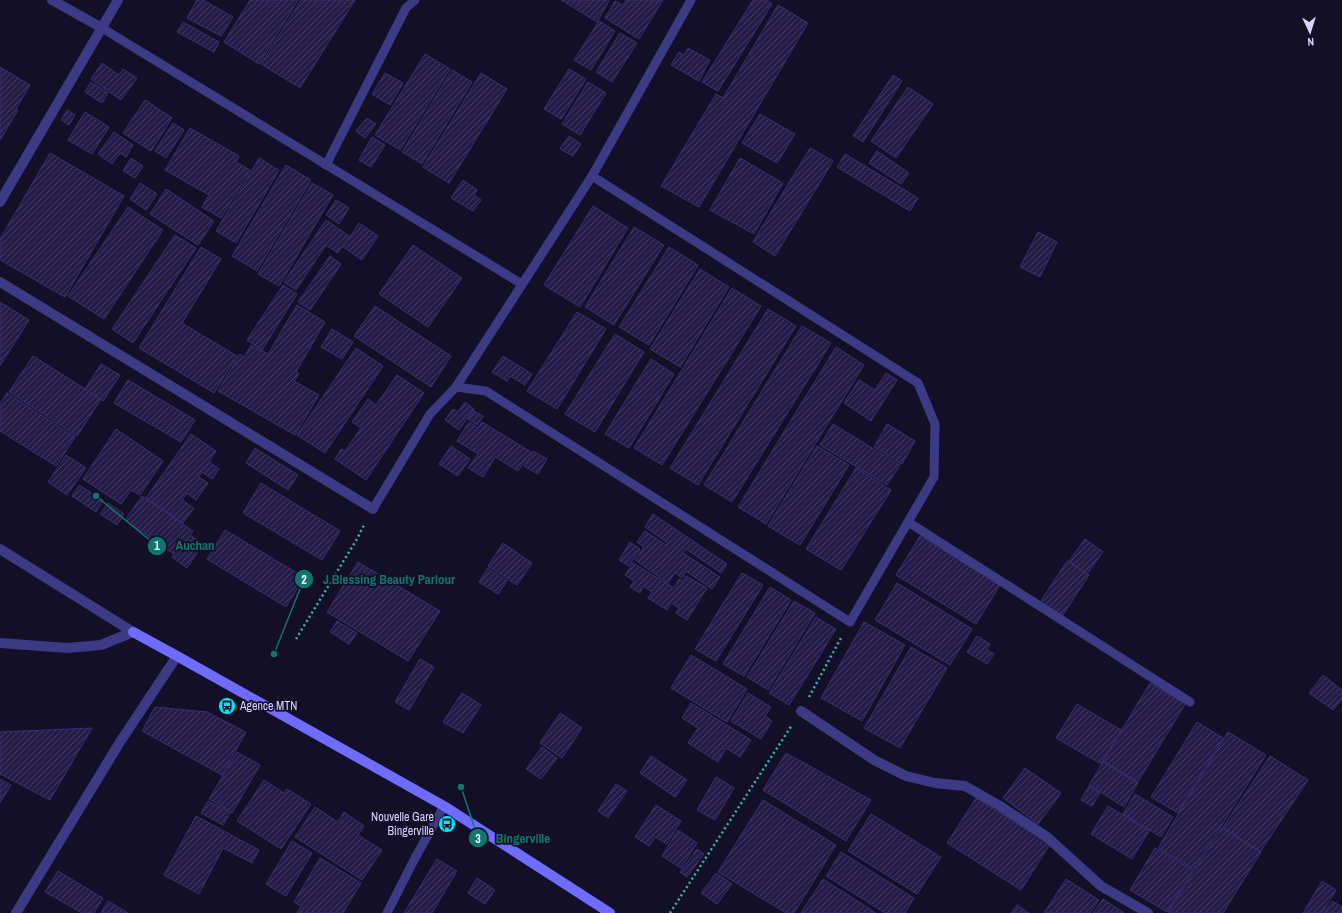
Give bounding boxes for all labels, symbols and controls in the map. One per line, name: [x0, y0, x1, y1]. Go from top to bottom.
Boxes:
north arrow: [1290, 12, 1330, 52]
text: N: [1307, 35, 1314, 49]
callout: Auchan: [147, 533, 222, 558]
text: Auchan: [175, 537, 215, 554]
text: 1: [154, 538, 160, 554]
callout: J.Blessing Beauty Parlour: [294, 567, 463, 592]
text: J.Blessing Beauty Parlour: [323, 571, 456, 588]
text: 2: [301, 572, 307, 588]
bus stop icon: Agence MTN: [217, 696, 237, 716]
place label: Agence MTN: [239, 698, 297, 714]
place label: Nouvelle Gare Bingerville: [371, 809, 434, 839]
bus stop icon: Nouvelle Gare Bingerville: [437, 814, 457, 834]
callout: Bingerville: [468, 826, 558, 851]
text: Bingerville: [496, 830, 550, 847]
text: 3: [475, 831, 481, 847]

